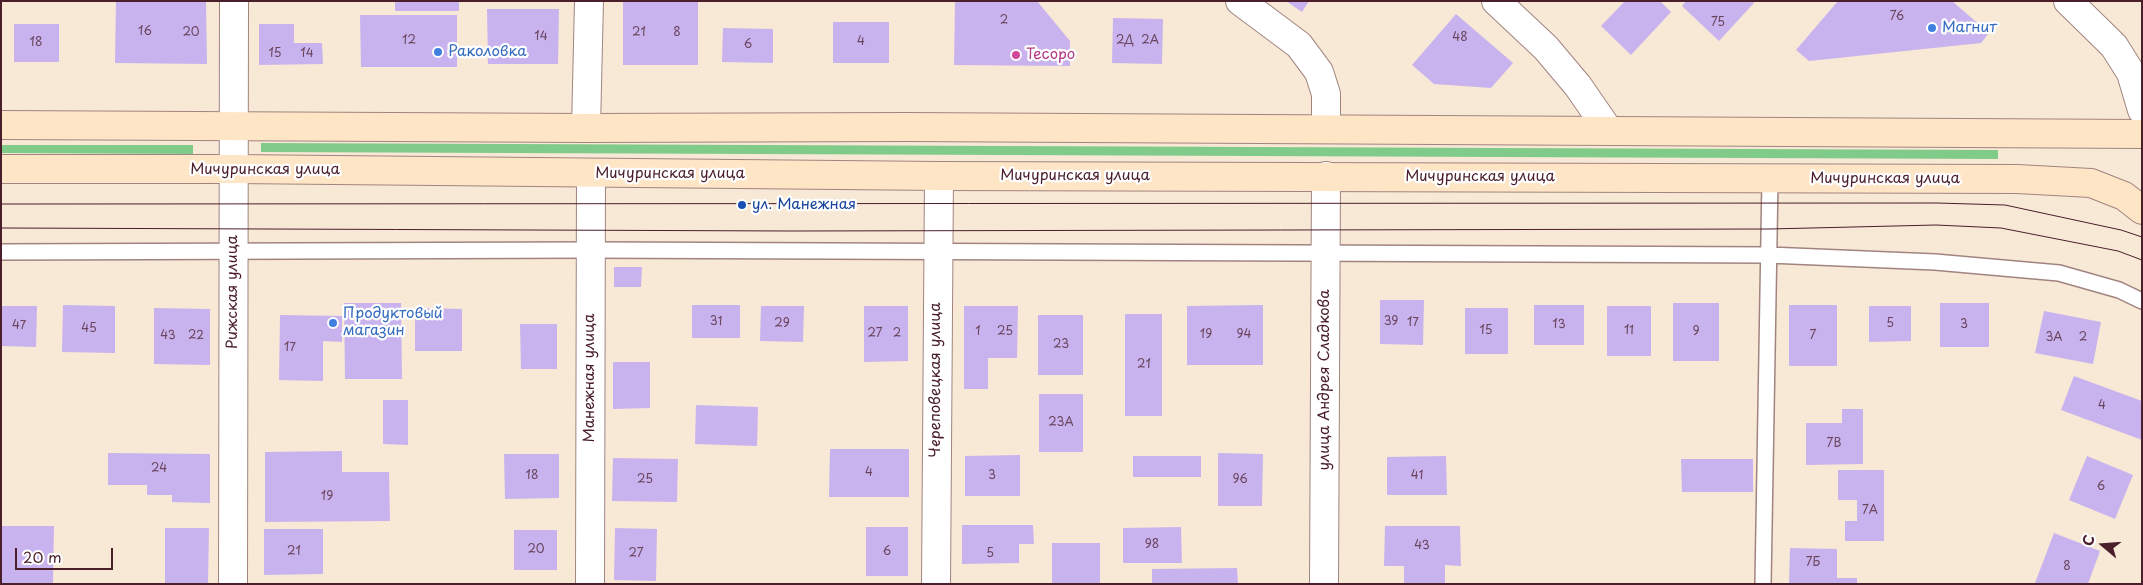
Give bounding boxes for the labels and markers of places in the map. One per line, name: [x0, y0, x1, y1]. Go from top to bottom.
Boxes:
place label: Магнит: [1942, 19, 1997, 37]
marker: Магнит: [1926, 22, 1938, 34]
place label: Раколовка: [448, 43, 527, 61]
marker: Раколовка: [432, 46, 444, 58]
place label: Тесоро: [1026, 46, 1075, 64]
marker: Тесоро: [1010, 49, 1022, 61]
place label: ул. Манежная: [752, 196, 856, 214]
marker: ул. Манежная: [736, 199, 748, 211]
place label: Продуктовый магазин: [343, 305, 443, 340]
marker: Продуктовый магазин: [327, 317, 339, 329]

